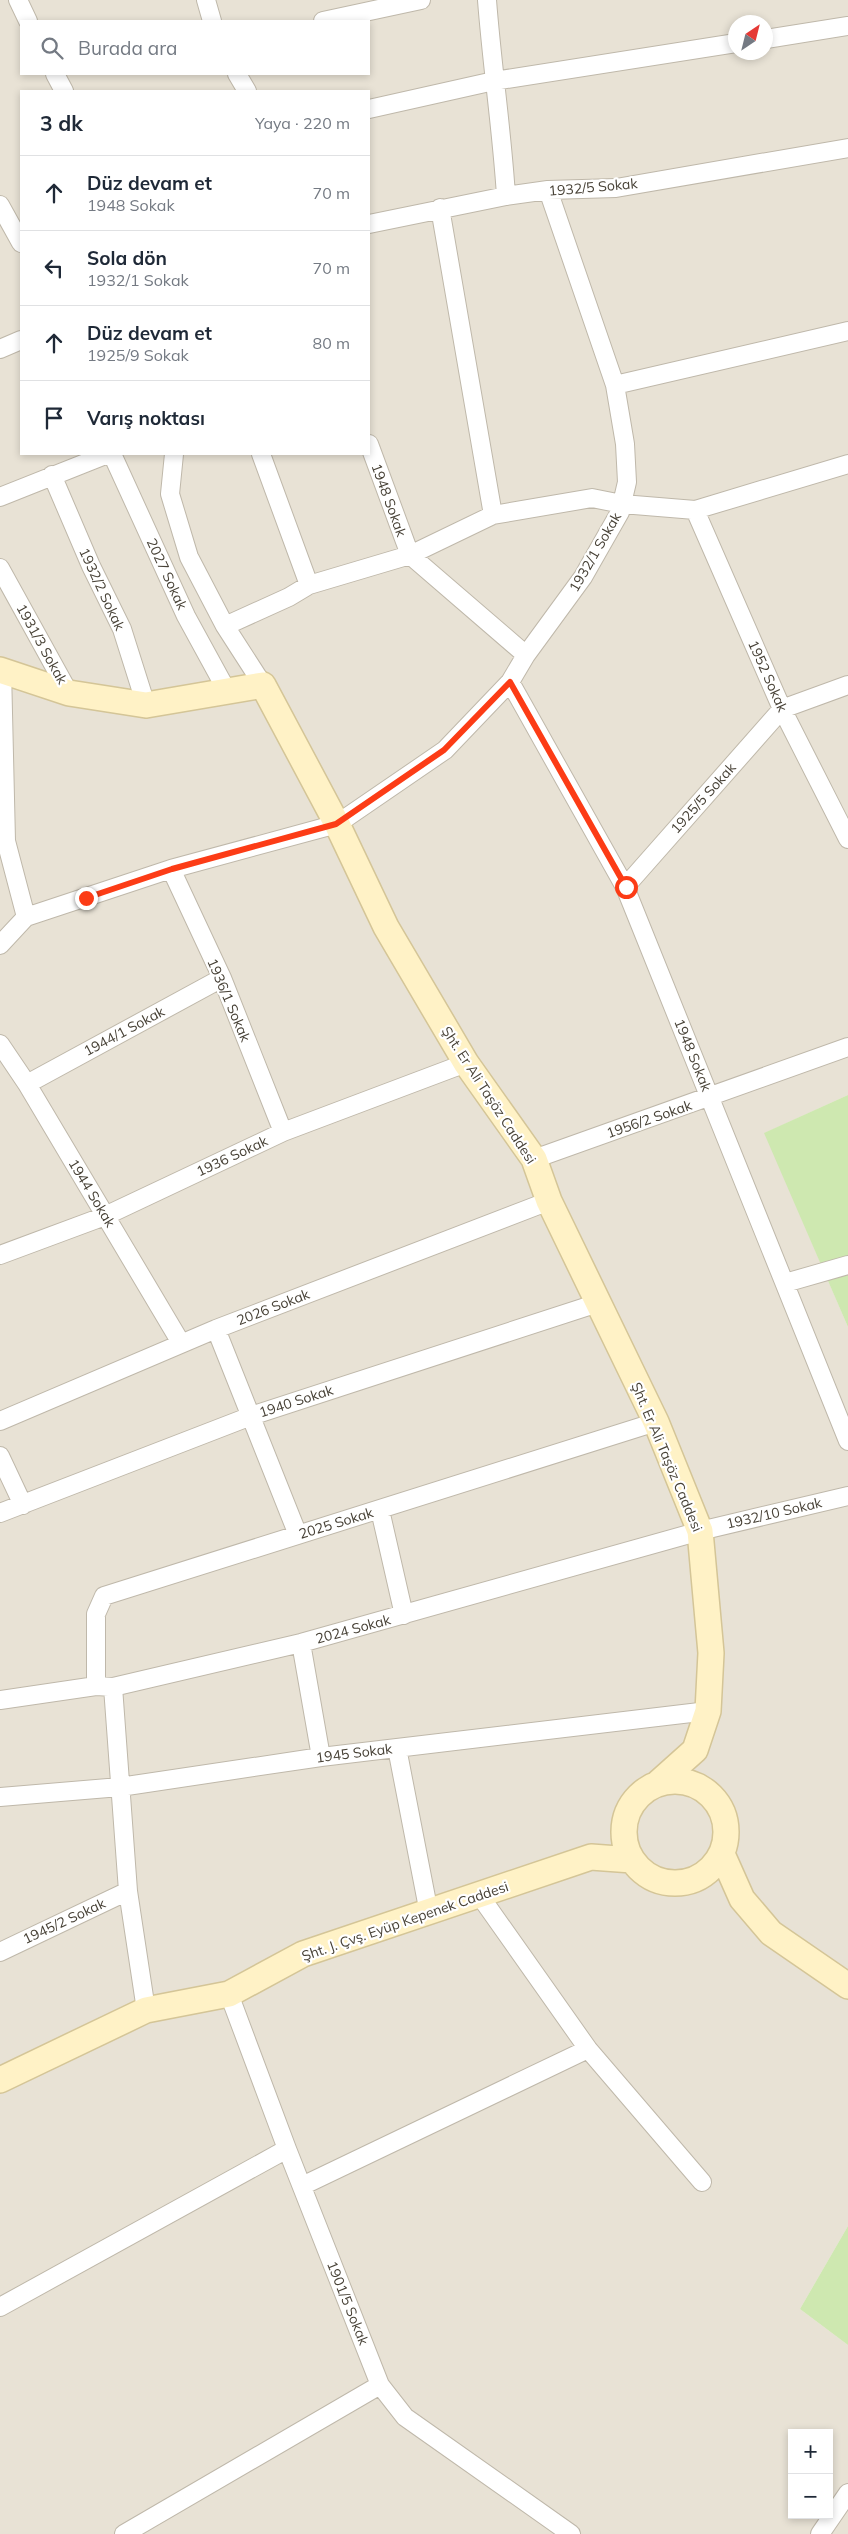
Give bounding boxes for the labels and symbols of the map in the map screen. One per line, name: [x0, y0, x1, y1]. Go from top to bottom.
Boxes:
north arrow: [728, 15, 773, 60]
street label: 1932/5 Sokak: [548, 174, 639, 200]
street label: 1948 Sokak: [367, 461, 411, 540]
street label: 1932/1 Sokak: [565, 508, 625, 595]
street label: 2027 Sokak: [143, 535, 192, 613]
street label: 1932/2 Sokak: [75, 545, 129, 634]
street label: 1931/3 Sokak: [13, 601, 72, 688]
street label: 1952 Sokak: [744, 637, 792, 715]
street label: 1925/5 Sokak: [666, 758, 740, 837]
route start: [615, 876, 638, 899]
route end: [75, 887, 98, 910]
street label: 1936/1 Sokak: [203, 955, 255, 1045]
street label: 1944/1 Sokak: [80, 1002, 168, 1060]
street label: 1948 Sokak: [670, 1016, 716, 1095]
street label: Şht. Er Ali Taşöz Caddesi: [438, 1023, 540, 1167]
street label: 1956/2 Sokak: [604, 1096, 695, 1142]
street label: 1936 Sokak: [193, 1131, 271, 1180]
street label: 1944 Sokak: [65, 1155, 120, 1231]
street label: 2026 Sokak: [234, 1285, 313, 1329]
street label: 1940 Sokak: [257, 1380, 336, 1421]
street label: Şht. Er Ali Taşöz Caddesi: [627, 1380, 707, 1534]
street label: 1932/10 Sokak: [724, 1493, 824, 1533]
street label: 2025 Sokak: [297, 1503, 376, 1543]
street label: 2024 Sokak: [314, 1610, 393, 1648]
street label: 1945 Sokak: [315, 1739, 394, 1767]
street label: Şht. J. Çvş. Eyüp Kepenek Caddesi: [299, 1877, 511, 1965]
street label: 1945/2 Sokak: [20, 1894, 109, 1948]
street label: 1901/5 Sokak: [323, 2258, 373, 2348]

